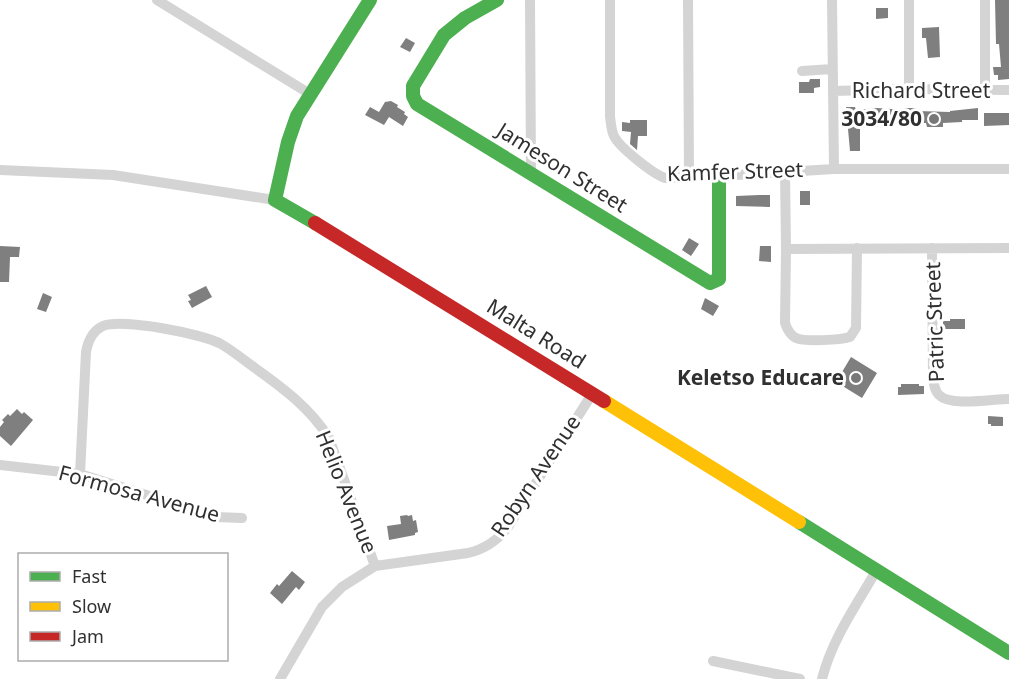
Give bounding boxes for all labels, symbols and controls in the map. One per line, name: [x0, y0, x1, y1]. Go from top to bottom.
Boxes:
street label: Richard Street: [852, 76, 991, 104]
place label: 3034/80: [841, 104, 922, 132]
marker: 3034/80: [927, 112, 941, 126]
street label: Jameson Street: [490, 115, 633, 219]
street label: Kamfer Street: [666, 155, 804, 187]
street label: Patric Street: [918, 261, 950, 383]
street label: Malta Road: [482, 292, 591, 375]
place label: Keletso Educare: [677, 363, 844, 391]
marker: Keletso Educare: [849, 371, 863, 385]
street label: Robyn Avenue: [484, 409, 586, 542]
street label: Helio Avenue: [310, 426, 384, 557]
street label: Formosa Avenue: [56, 458, 223, 528]
legend: [18, 553, 228, 661]
text: Fast: [72, 564, 107, 588]
text: Slow: [72, 594, 111, 618]
text: Jam: [70, 624, 104, 648]

